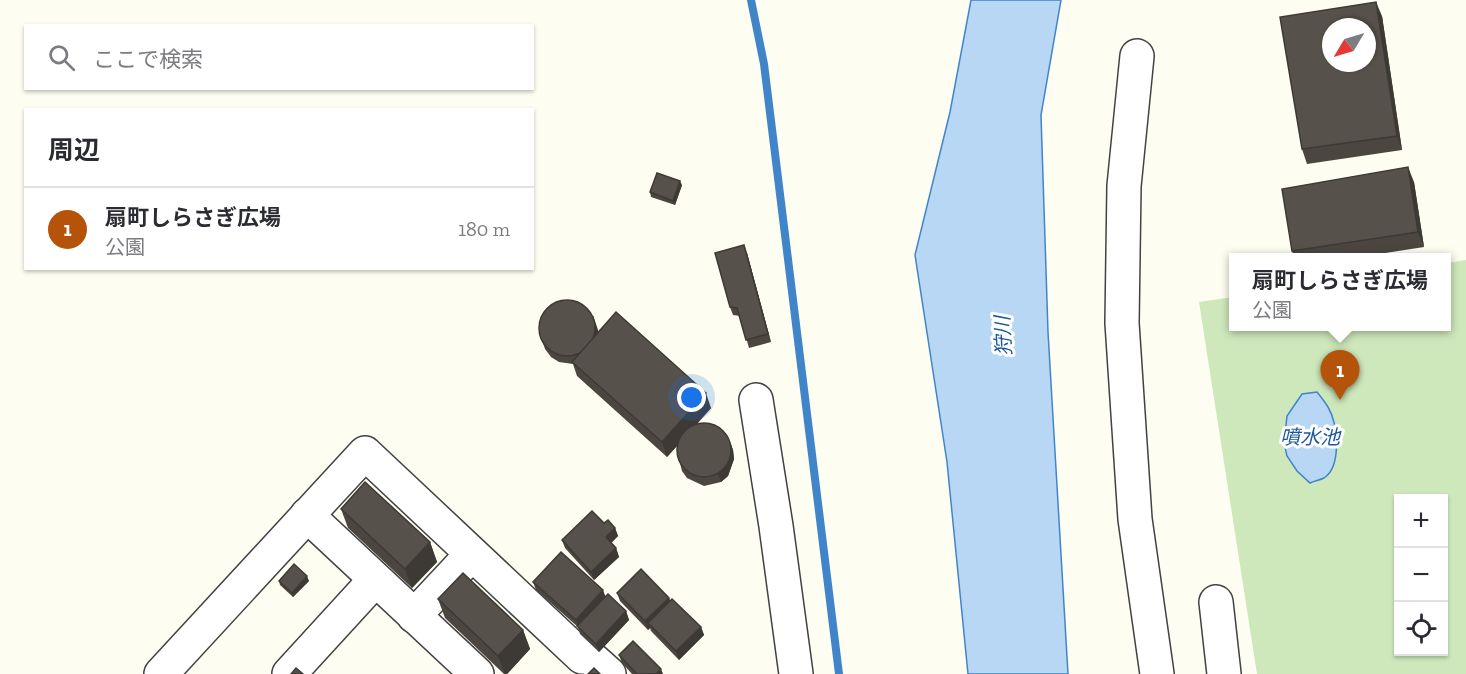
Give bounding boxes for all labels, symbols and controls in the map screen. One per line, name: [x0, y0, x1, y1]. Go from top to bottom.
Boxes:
north arrow: [1322, 18, 1376, 72]
search box: [24, 24, 534, 90]
icon: search: [45, 41, 78, 74]
text: ここで検索: [93, 46, 203, 73]
text: 周辺: [48, 134, 100, 166]
text: 扇町しらさぎ広場: [105, 204, 281, 231]
text: 1: [63, 217, 72, 241]
text: 180 m: [458, 217, 510, 241]
text: 公園: [105, 235, 145, 259]
popup: [1229, 253, 1451, 331]
text: 扇町しらさぎ広場: [1252, 267, 1428, 294]
text: 公園: [1252, 298, 1292, 322]
water label: 狩川: [990, 313, 1016, 357]
pin: 1: [1320, 350, 1360, 400]
your location: [677, 383, 706, 412]
water label: 噴水池: [1280, 425, 1342, 449]
map controls: [1394, 494, 1448, 656]
button: +: [1394, 494, 1448, 548]
button: −: [1394, 548, 1448, 602]
button: locate: [1394, 602, 1448, 656]

